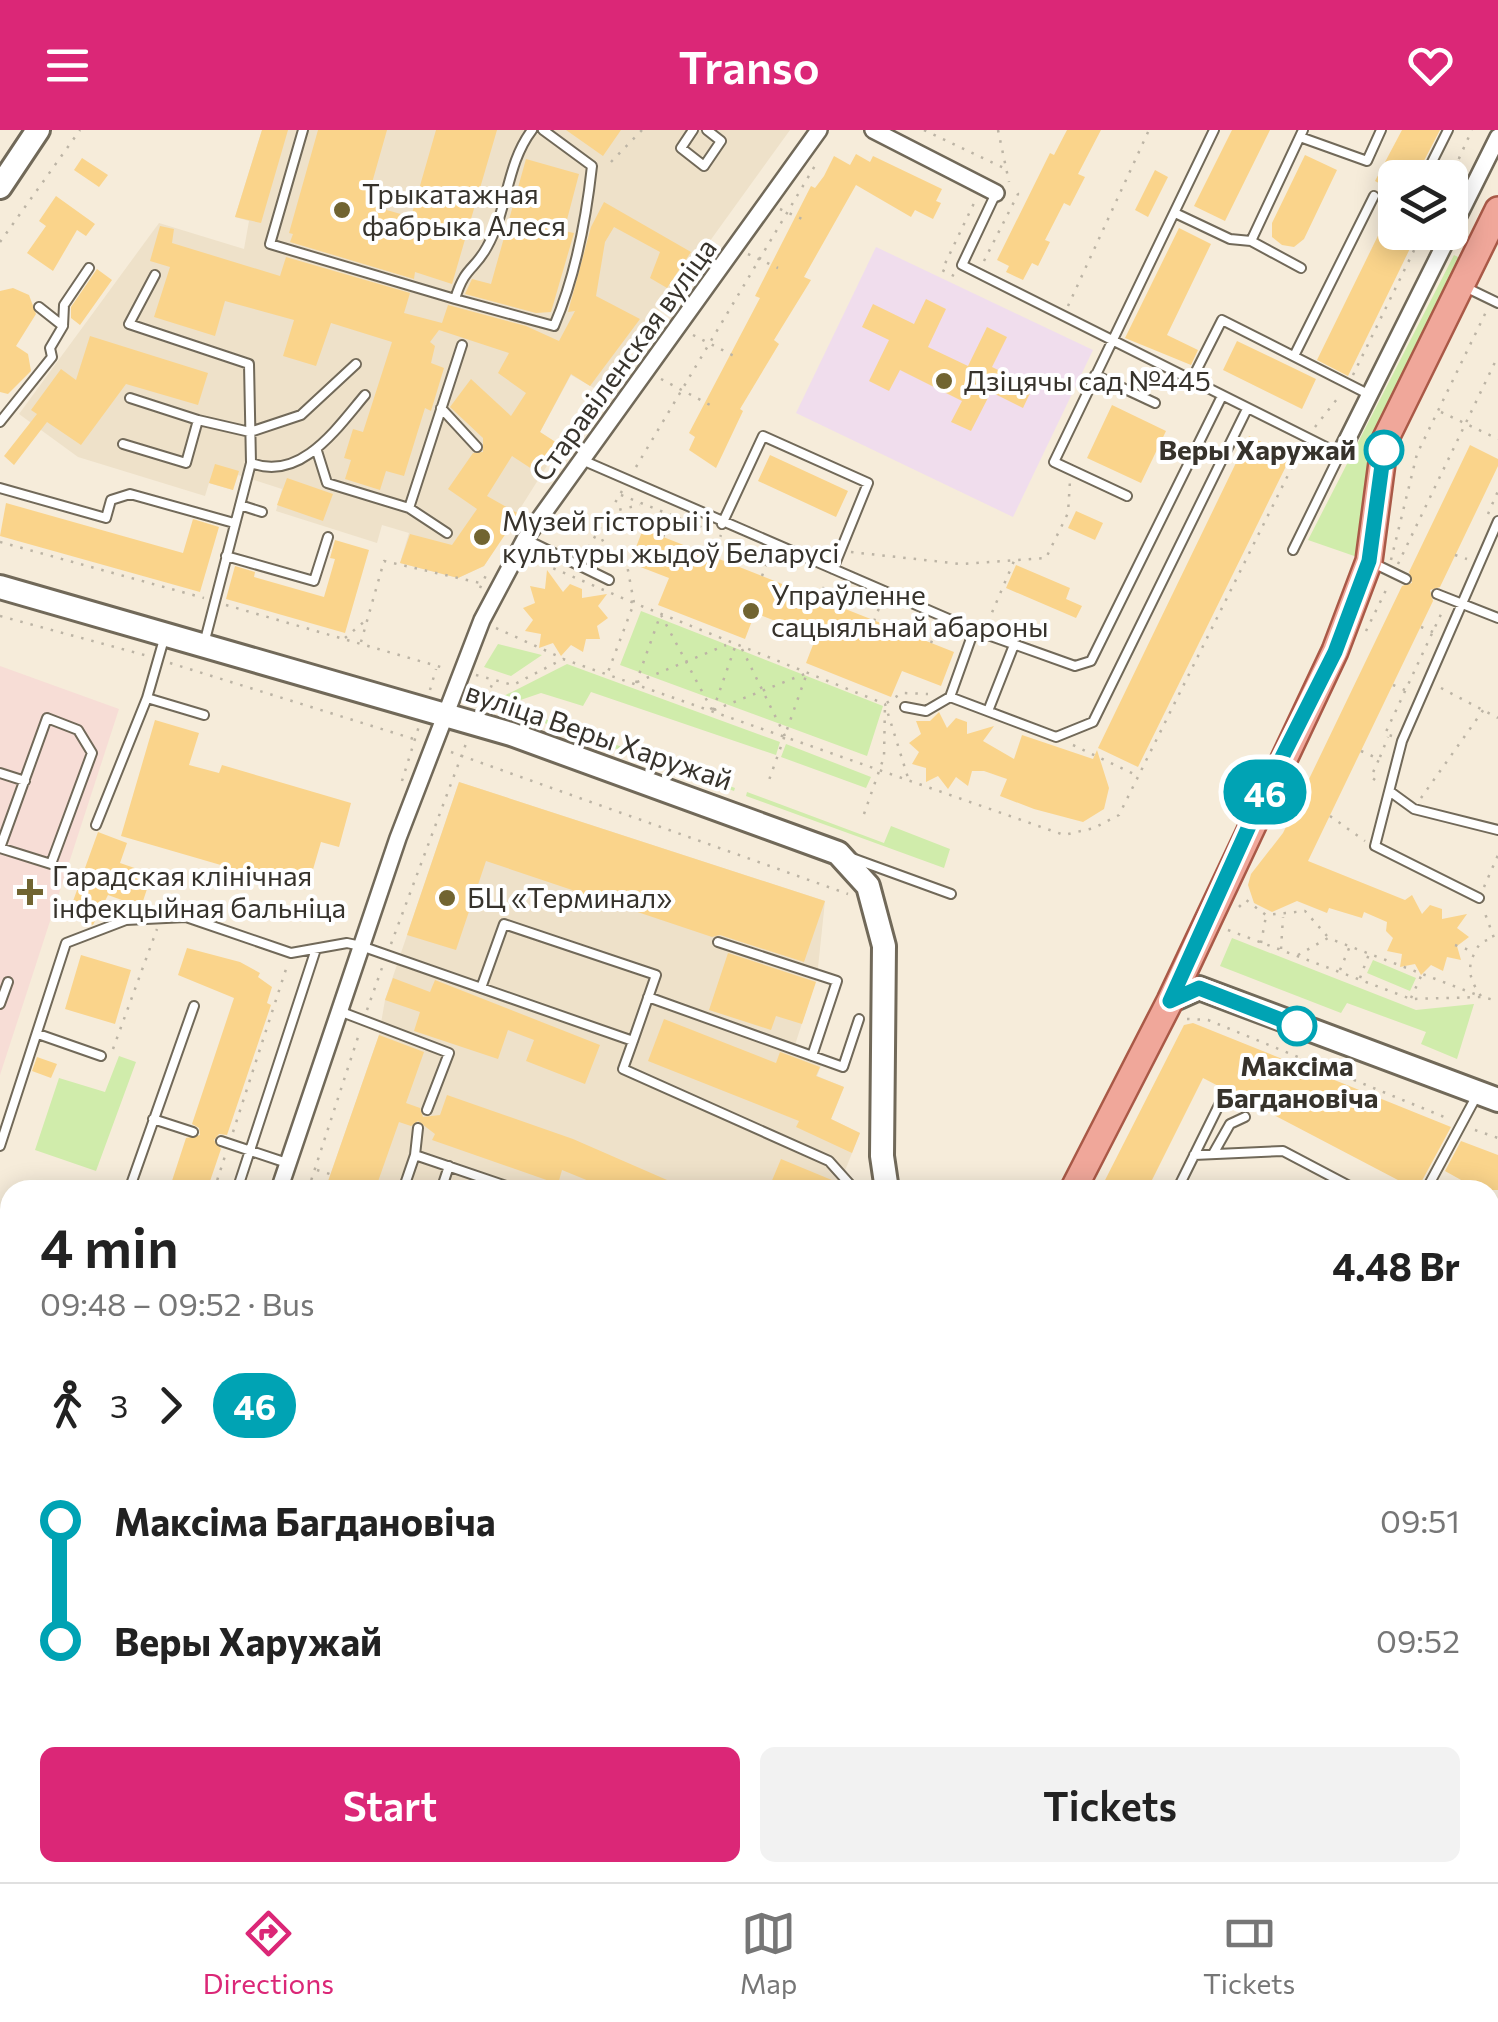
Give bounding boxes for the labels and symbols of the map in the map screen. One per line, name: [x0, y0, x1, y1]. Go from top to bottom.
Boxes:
place label: Трыкатажная фабрыка Алеся: [362, 176, 566, 242]
marker: Трыкатажная фабрыка Алеся: [331, 199, 353, 221]
street label: Старавіленская вуліца: [524, 231, 723, 488]
place label: Дзіцячы сад №445: [964, 363, 1211, 397]
marker: Дзіцячы сад №445: [933, 370, 955, 392]
marker: Веры Харужай: [1365, 431, 1403, 469]
place label: Веры Харужай: [1158, 432, 1356, 466]
place label: Музей гісторыі і культуры жыдоў Беларусі: [502, 503, 839, 569]
marker: Музей гісторыі і культуры жыдоў Беларусі: [471, 526, 493, 548]
place label: Упраўленне сацыяльнай абароны: [771, 577, 1048, 643]
marker: Упраўленне сацыяльнай абароны: [740, 600, 762, 622]
street label: вуліца Веры Харужай: [462, 673, 737, 797]
line badge: 46: [1220, 760, 1310, 824]
place label: Гарадская клінічная інфекцыйная бальніца: [52, 858, 346, 924]
marker: Гарадская клінічная інфекцыйная бальніца: [17, 879, 43, 905]
place label: БЦ «Терминал»: [467, 880, 672, 914]
marker: БЦ «Терминал»: [436, 887, 458, 909]
marker: Максіма Багдановіча: [1278, 1007, 1316, 1045]
place label: Максіма Багдановіча: [1216, 1048, 1378, 1114]

